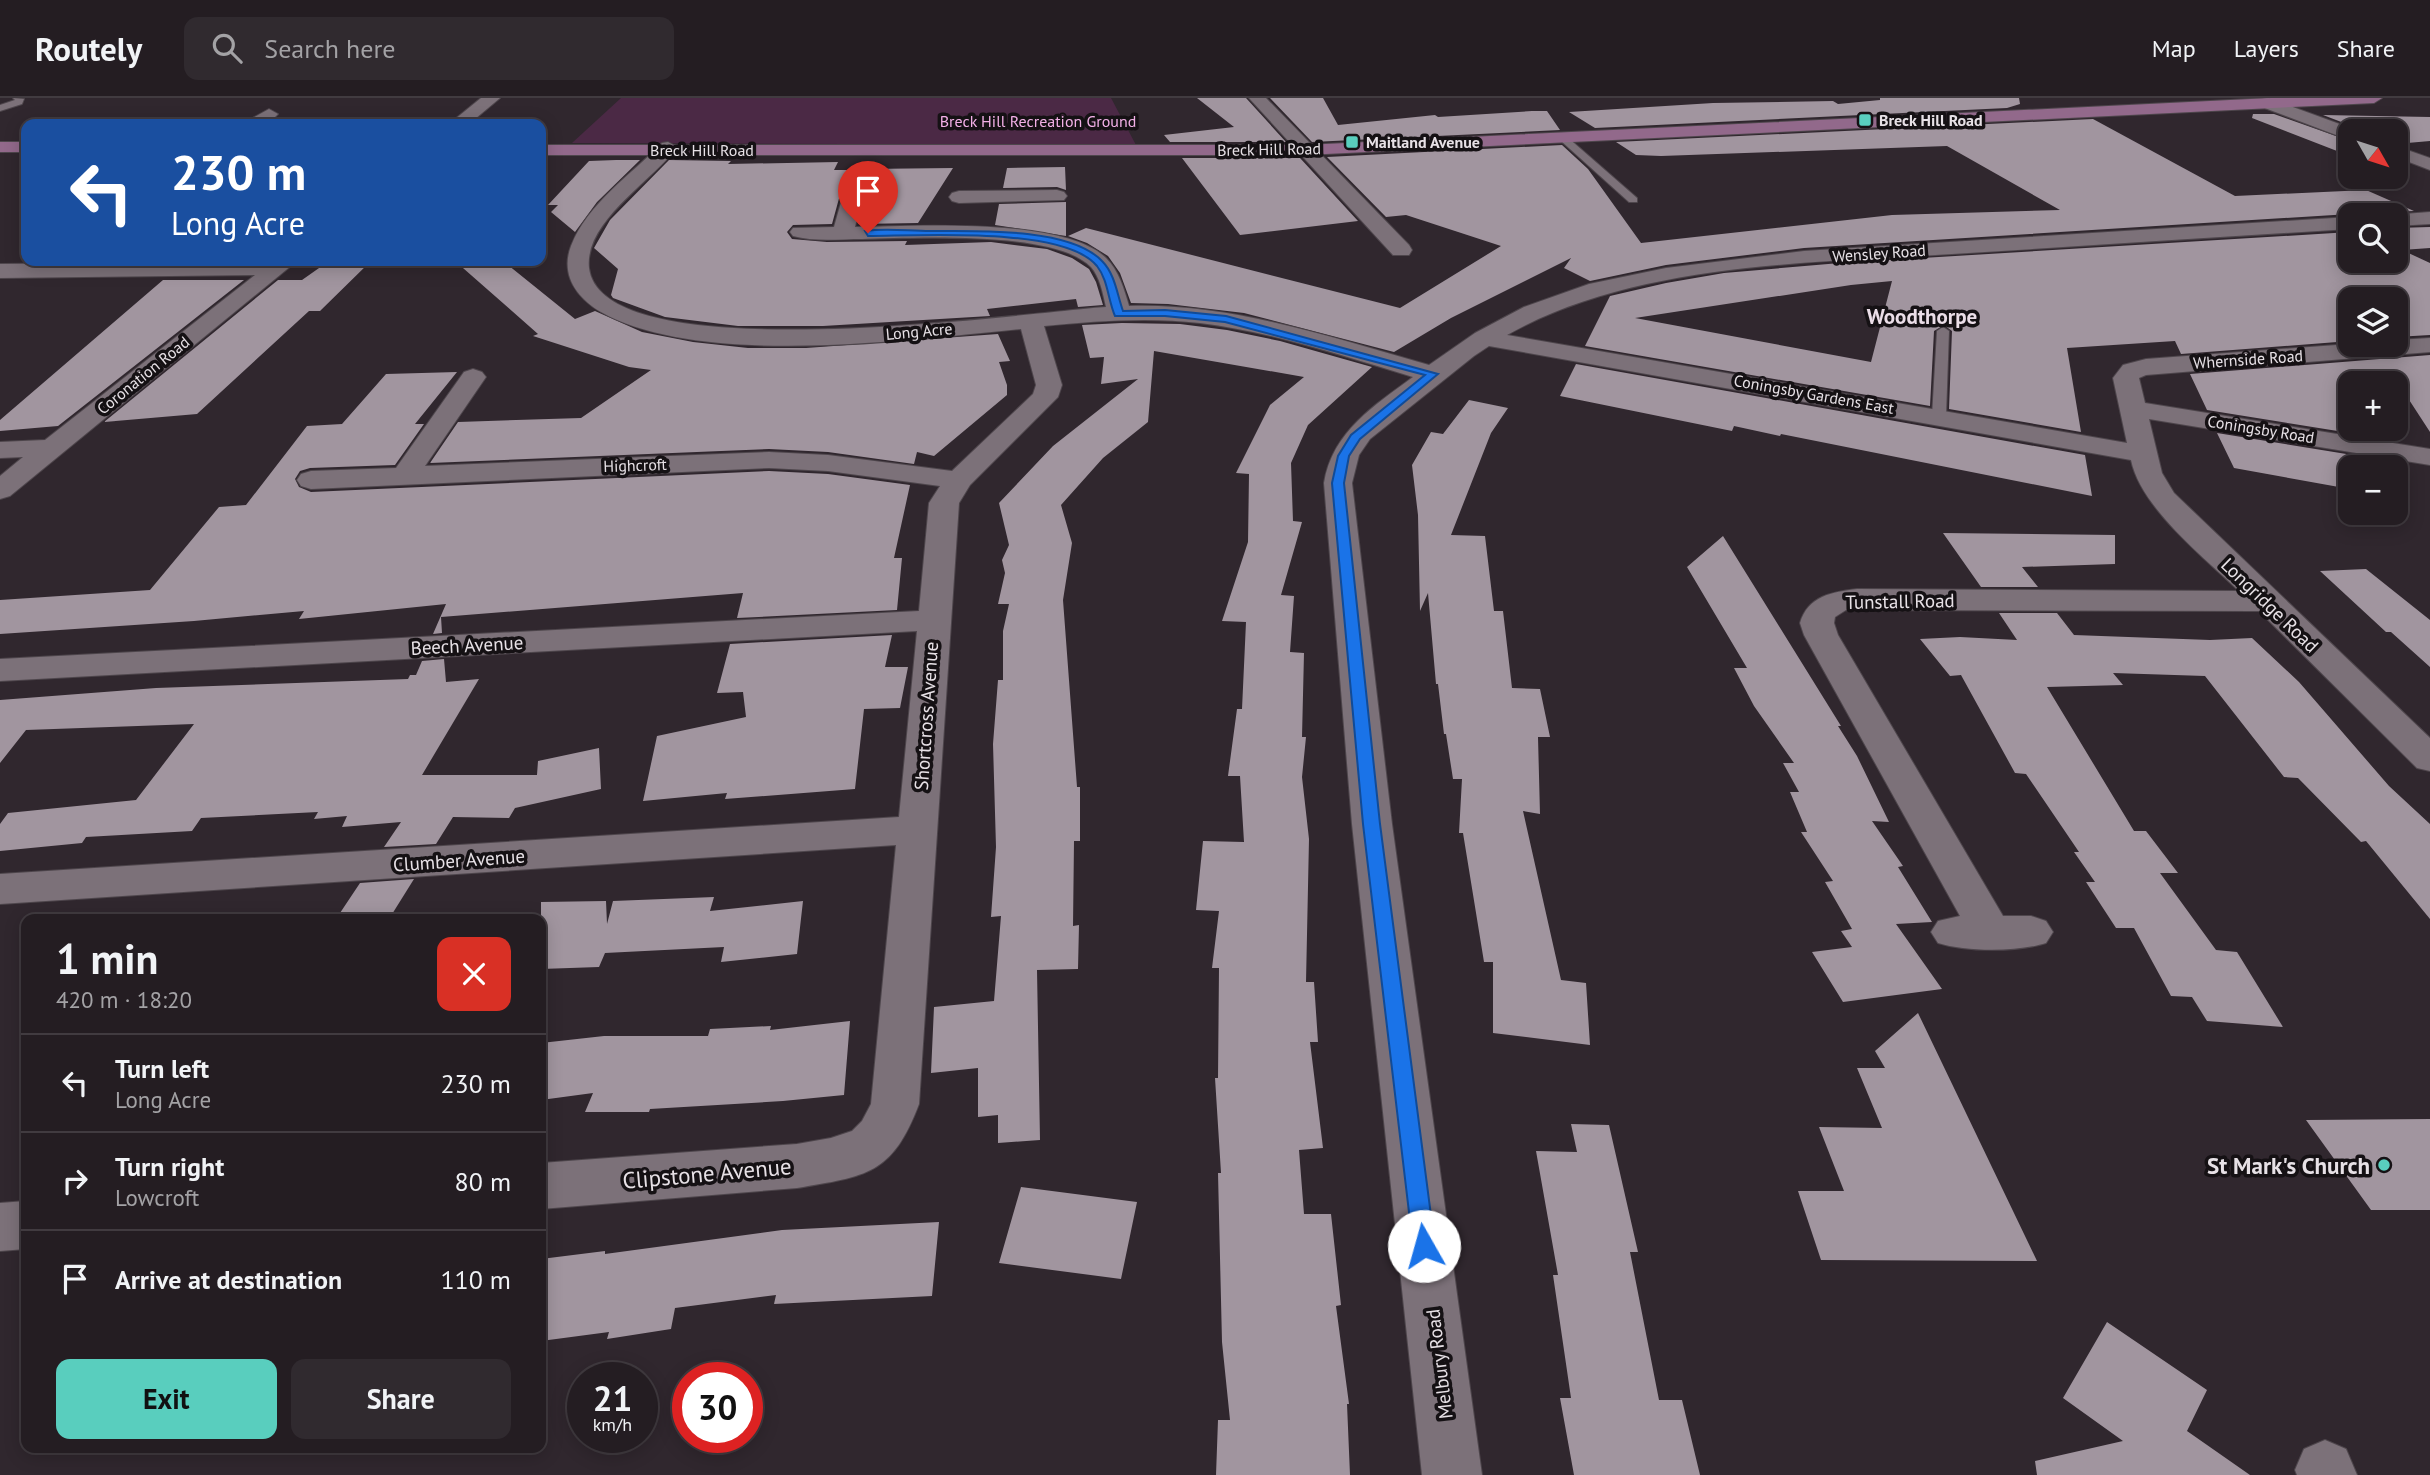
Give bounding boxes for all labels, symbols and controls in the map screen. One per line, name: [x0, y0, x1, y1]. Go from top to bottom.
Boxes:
search box: [184, 17, 674, 80]
text: Routely: [35, 27, 142, 70]
icon: search: [208, 29, 246, 67]
text: Search here: [264, 32, 395, 65]
text: Map: [2152, 33, 2196, 64]
text: Layers: [2234, 33, 2299, 64]
text: Share: [2337, 33, 2395, 64]
place label: Breck Hill Road: [1879, 110, 1983, 130]
park label: Breck Hill Recreation Ground: [940, 111, 1136, 131]
marker: Breck Hill Road: [1857, 112, 1873, 128]
north arrow: [2338, 119, 2408, 189]
map controls: [2338, 119, 2408, 525]
place label: Maitland Avenue: [1366, 132, 1480, 152]
marker: Maitland Avenue: [1344, 134, 1360, 150]
street label: Breck Hill Road: [1217, 138, 1321, 160]
text: 230 m: [171, 140, 306, 204]
street label: Breck Hill Road: [650, 140, 754, 160]
icon: left: [56, 147, 147, 238]
pin: [838, 161, 898, 233]
icon: arrive: [849, 172, 887, 210]
text: Long Acre: [171, 202, 305, 244]
button: search: [2338, 203, 2408, 273]
street label: Wensley Road: [1832, 240, 1926, 266]
button: layers: [2338, 287, 2408, 357]
district label: Woodthorpe: [1867, 303, 1977, 330]
street label: Long Acre: [885, 318, 953, 344]
street label: Coronation Road: [93, 332, 193, 418]
street label: Whernside Road: [2192, 345, 2304, 373]
street label: Coningsby Gardens East: [1732, 370, 1896, 418]
button: +: [2338, 371, 2408, 441]
street label: Coningsby Road: [2206, 411, 2316, 447]
street label: Highcroft: [603, 454, 668, 476]
button: −: [2338, 455, 2408, 525]
street label: Longridge Road: [2216, 552, 2324, 658]
street label: Tunstall Road: [1845, 588, 1955, 614]
street label: Beech Avenue: [410, 630, 524, 660]
street label: Shortcross Avenue: [909, 641, 943, 791]
street label: Clumber Avenue: [392, 843, 526, 877]
text: 1 min: [56, 931, 158, 986]
button: close: [437, 937, 511, 1011]
text: 420 m · 18:20: [56, 985, 192, 1014]
text: Turn left: [115, 1052, 209, 1085]
icon: left: [56, 1064, 94, 1102]
text: 230 m: [440, 1067, 511, 1100]
text: Long Acre: [115, 1085, 211, 1114]
text: Turn right: [115, 1150, 224, 1183]
street label: Clipstone Avenue: [621, 1151, 793, 1195]
place label: St Mark's Church: [2207, 1151, 2370, 1180]
marker: St Mark's Church: [2376, 1157, 2392, 1173]
icon: right: [56, 1162, 94, 1200]
text: 80 m: [455, 1165, 511, 1198]
text: Lowcroft: [115, 1183, 199, 1212]
position arrow: [1387, 1209, 1461, 1283]
icon: arrive: [56, 1260, 94, 1298]
text: Arrive at destination: [115, 1263, 342, 1296]
text: 110 m: [440, 1263, 511, 1296]
street label: Melbury Road: [1420, 1308, 1458, 1420]
button: Exit: [56, 1359, 277, 1439]
button: Share: [291, 1359, 511, 1439]
speed limit sign: 30: [672, 1362, 763, 1453]
text: 21: [593, 1375, 632, 1421]
text: km/h: [593, 1413, 632, 1436]

